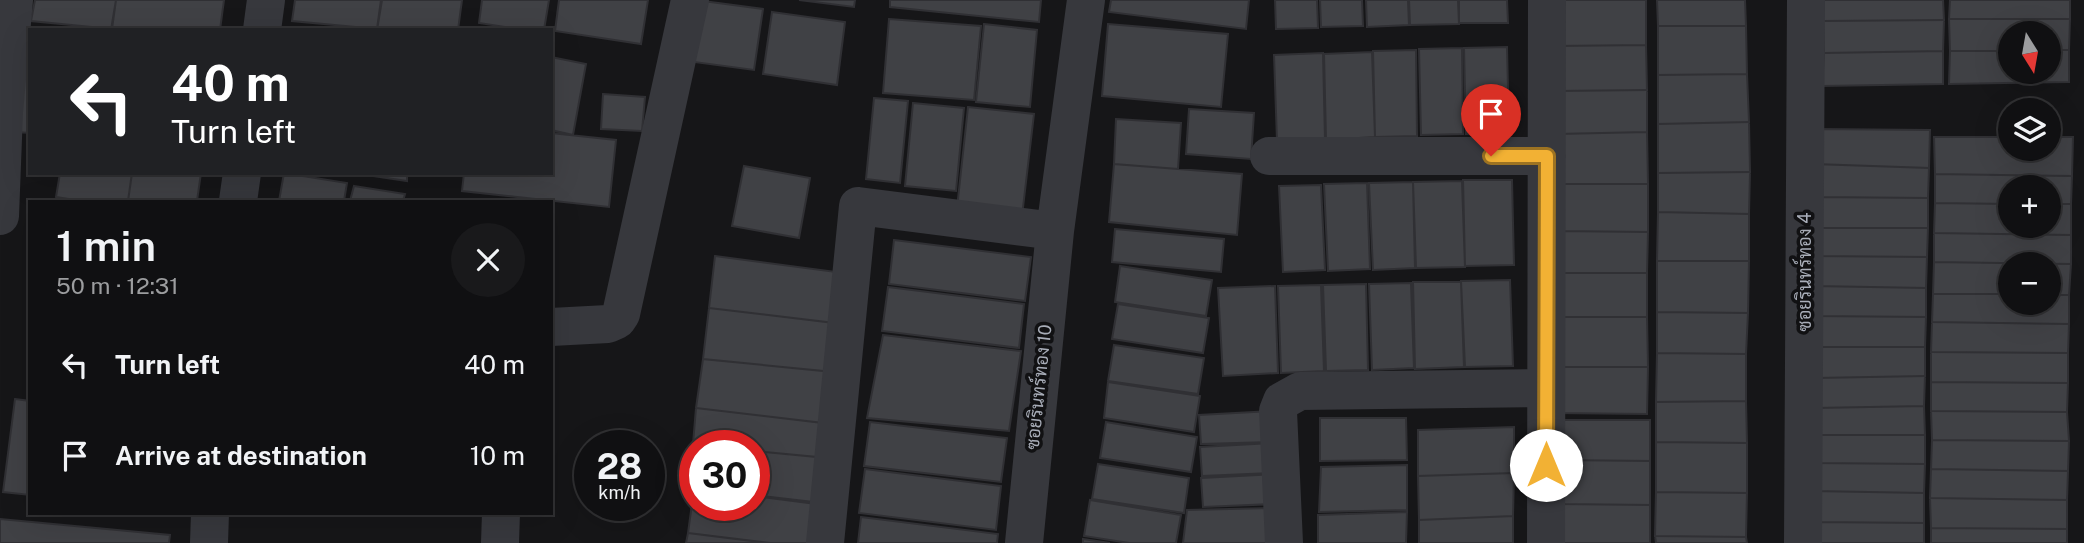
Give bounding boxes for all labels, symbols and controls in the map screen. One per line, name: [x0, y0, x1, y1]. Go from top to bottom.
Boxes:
north arrow: [1998, 21, 2062, 84]
map controls: [1998, 21, 2061, 315]
text: 40 m: [171, 54, 290, 112]
icon: left: [56, 56, 147, 147]
pin: [1461, 84, 1521, 156]
icon: arrive: [1472, 95, 1510, 133]
button: layers: [1998, 98, 2061, 161]
text: Turn left: [171, 113, 296, 150]
button: +: [1998, 175, 2061, 238]
street label: ซอยรินทร์ทอง 4: [1792, 213, 1815, 331]
text: 1 min: [56, 221, 156, 270]
button: close: [451, 223, 525, 297]
button: −: [1998, 252, 2061, 315]
text: 50 m · 12:31: [56, 272, 179, 299]
street label: ซอยรินทร์ทอง 10: [1019, 323, 1056, 451]
icon: left: [56, 346, 94, 384]
text: Turn left: [115, 349, 220, 380]
text: 40 m: [464, 349, 525, 380]
position arrow: [1509, 428, 1583, 502]
speed limit sign: 30: [679, 430, 770, 521]
icon: arrive: [56, 437, 94, 475]
text: Arrive at destination: [115, 440, 367, 471]
text: 10 m: [470, 440, 525, 471]
text: 28: [597, 446, 642, 487]
text: km/h: [598, 482, 641, 503]

